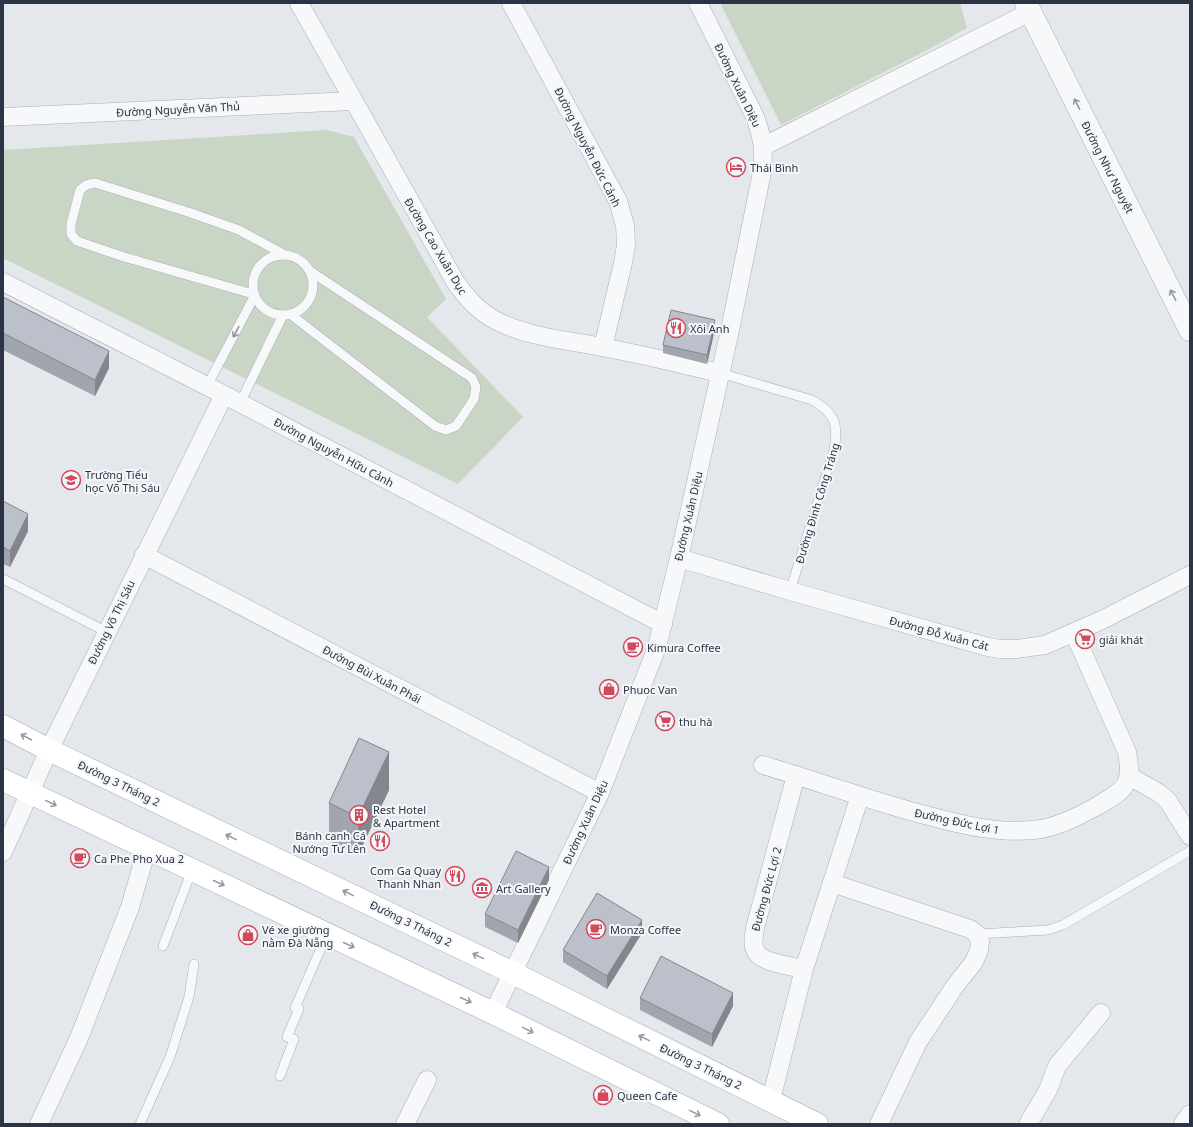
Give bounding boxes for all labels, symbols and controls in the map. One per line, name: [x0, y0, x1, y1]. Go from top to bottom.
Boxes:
street label: Đường Xuân Diệu: [711, 41, 765, 129]
street label: Đường Nguyễn Đức Cảnh: [551, 85, 625, 209]
street label: Đường Nguyễn Văn Thủ: [116, 98, 240, 120]
one-way arrow: [1072, 98, 1080, 110]
street label: Đường Như Nguyệt: [1078, 118, 1138, 216]
hotel icon: Thái Bình: [725, 156, 747, 178]
place label: Thái Bình: [750, 160, 798, 175]
street label: Đường Cao Xuân Dục: [401, 195, 471, 297]
one-way arrow: [1168, 290, 1176, 302]
restaurant icon: Xôi Anh: [665, 317, 687, 339]
place label: Xôi Anh: [690, 321, 729, 336]
one-way arrow: [232, 325, 240, 337]
street label: Đường Nguyễn Hữu Cảnh: [271, 414, 397, 490]
street label: Đường Đinh Công Tráng: [791, 441, 843, 565]
place label: Trường Tiểu học Võ Thị Sáu: [85, 467, 160, 495]
school or university icon: Trường Tiểu học Võ Thị Sáu: [60, 469, 82, 491]
street label: Đường Xuân Diệu: [670, 470, 706, 562]
street label: Đường Võ Thị Sáu: [84, 577, 138, 667]
street label: Đường Đỗ Xuân Cát: [888, 613, 990, 653]
supermarket icon: giải khát: [1074, 628, 1096, 650]
place label: giải khát: [1099, 632, 1143, 647]
cafe icon: Kimura Coffee: [622, 636, 644, 658]
place label: Kimura Coffee: [647, 640, 721, 655]
street label: Đường Bùi Xuân Phái: [320, 642, 424, 706]
shop icon: Phuoc Van: [598, 678, 620, 700]
place label: Phuoc Van: [623, 682, 677, 697]
supermarket icon: thu hà: [654, 710, 676, 732]
place label: thu hà: [679, 714, 712, 729]
one-way arrow: [20, 733, 32, 741]
street label: Đường 3 Tháng 2: [75, 757, 163, 809]
street label: Đường Xuân Diệu: [559, 777, 611, 867]
one-way arrow: [44, 800, 56, 807]
place label: Rest Hotel & Apartment: [373, 802, 440, 830]
building icon: Rest Hotel & Apartment: [348, 804, 370, 826]
street label: Đường Đức Lợi 1: [913, 805, 1001, 837]
place label: Bánh canh Cá Nướng Tư Lên: [292, 828, 366, 856]
restaurant icon: Bánh canh Cá Nướng Tư Lên: [369, 830, 391, 852]
one-way arrow: [225, 833, 237, 840]
street label: Đường Đức Lợi 2: [748, 845, 784, 933]
cafe icon: Ca Phe Pho Xua 2: [69, 847, 91, 869]
place label: Ca Phe Pho Xua 2: [94, 851, 184, 866]
place label: Com Ga Quay Thanh Nhan: [370, 863, 441, 891]
restaurant icon: Com Ga Quay Thanh Nhan: [444, 865, 466, 887]
museum icon: Art Gallery: [471, 877, 493, 899]
one-way arrow: [212, 880, 224, 887]
place label: Art Gallery: [496, 881, 551, 896]
one-way arrow: [342, 889, 354, 896]
street label: Đường 3 Tháng 2: [367, 897, 455, 949]
cafe icon: Monza Coffee: [585, 918, 607, 940]
place label: Vé xe giường nằm Đà Nẵng: [262, 922, 333, 950]
place label: Monza Coffee: [610, 922, 681, 937]
shop icon: Vé xe giường nằm Đà Nẵng: [237, 924, 259, 946]
one-way arrow: [342, 942, 354, 949]
one-way arrow: [472, 952, 484, 959]
one-way arrow: [460, 997, 472, 1004]
one-way arrow: [522, 1027, 534, 1034]
one-way arrow: [638, 1033, 650, 1041]
street label: Đường 3 Tháng 2: [657, 1040, 745, 1092]
shop icon: Queen Cafe: [592, 1084, 614, 1106]
place label: Queen Cafe: [617, 1088, 678, 1103]
one-way arrow: [689, 1110, 701, 1117]

